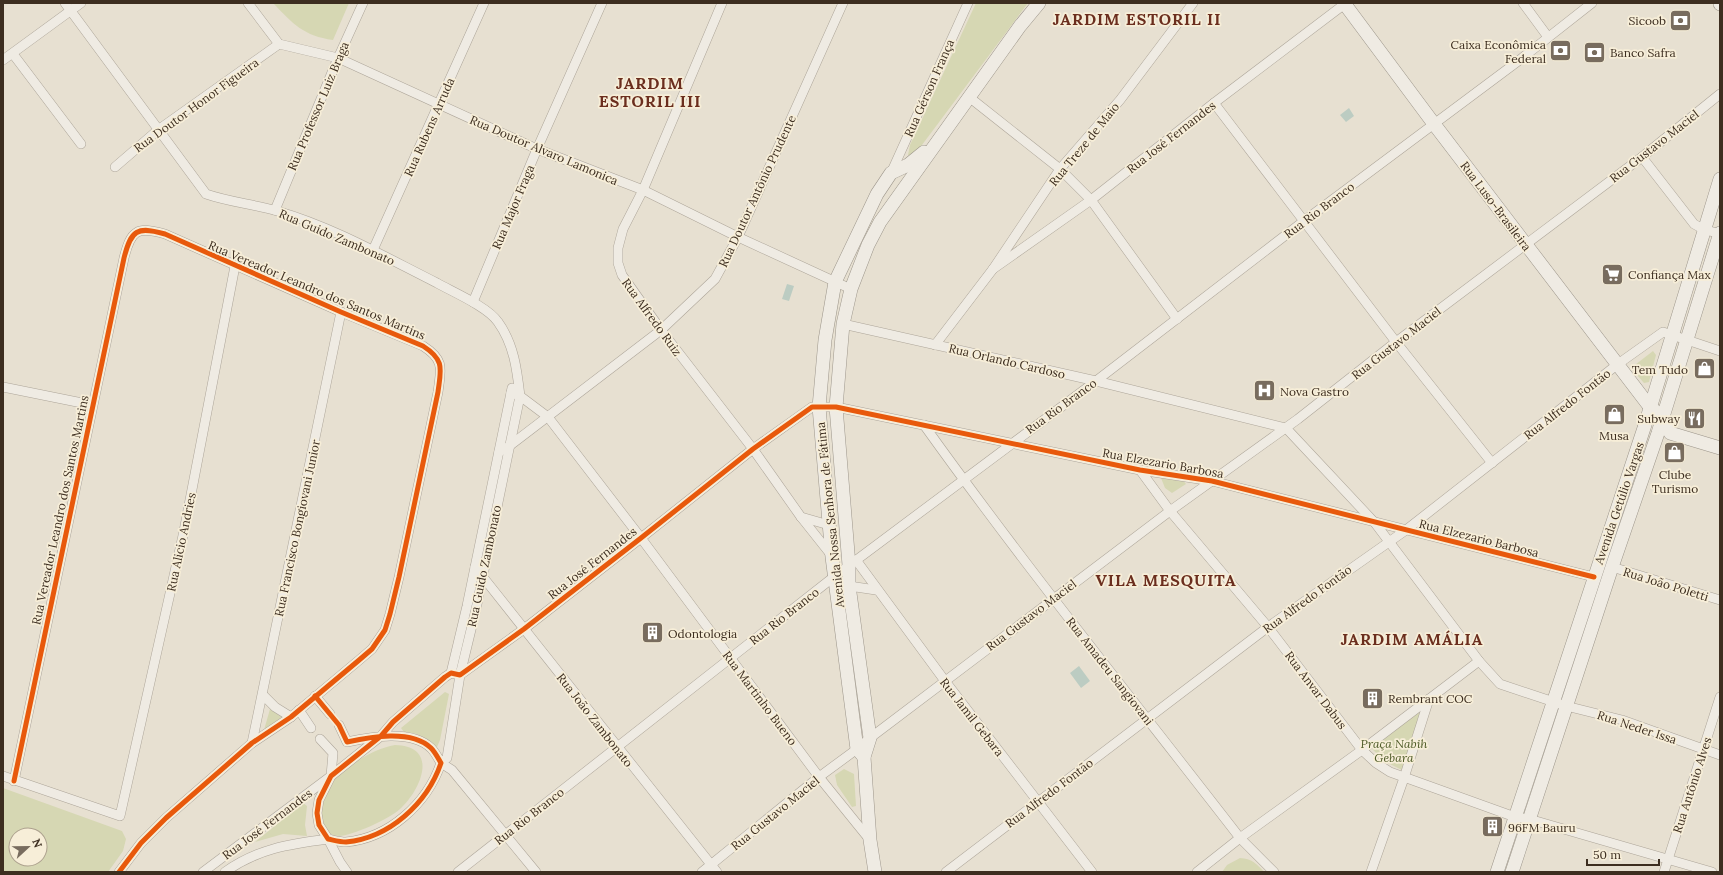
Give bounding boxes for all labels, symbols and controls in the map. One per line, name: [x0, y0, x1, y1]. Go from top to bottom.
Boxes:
bank icon: Sicoob: [1668, 7, 1694, 33]
district label: JARDIM ESTORIL II: [1053, 9, 1221, 29]
place label: Sicoob: [1629, 13, 1666, 28]
street label: Rua Gérson França: [901, 37, 957, 139]
place label: Caixa Econômica Federal: [1451, 37, 1546, 66]
bank icon: Caixa Econômica Federal: [1548, 38, 1574, 64]
street label: Rua Professor Luiz Braga: [284, 39, 352, 173]
bank icon: Banco Safra: [1582, 39, 1608, 65]
place label: Banco Safra: [1610, 45, 1676, 60]
street label: Rua Doutor Honor Figueira: [131, 55, 261, 155]
district label: JARDIM ESTORIL III: [599, 73, 701, 111]
street label: Rua Rubens Arruda: [400, 75, 458, 179]
street label: Rua José Fernandes: [1124, 97, 1219, 176]
street label: Rua Treze de Maio: [1046, 99, 1122, 189]
street label: Rua Gustavo Maciel: [1606, 106, 1702, 186]
street label: Rua Doutor Alvaro Lamonica: [468, 112, 620, 188]
street label: Rua Doutor Antônio Prudente: [715, 112, 799, 269]
street label: Rua Luso-Brasileira: [1457, 158, 1535, 254]
street label: Rua Major Fraga: [488, 162, 538, 252]
street label: Rua Rio Branco: [1281, 179, 1357, 241]
street label: Rua Guido Zambonato: [277, 206, 397, 268]
street label: Rua Vereador Leandro dos Santos Martins: [206, 237, 428, 343]
supermarket icon: Confiança Max: [1600, 261, 1626, 287]
place label: Confiança Max: [1628, 267, 1712, 282]
street label: Rua Alfredo Ruiz: [619, 275, 685, 359]
street label: Rua Gustavo Maciel: [1348, 303, 1444, 383]
street label: Rua Orlando Cardoso: [947, 340, 1067, 382]
shop icon: Tem Tudo: [1691, 356, 1717, 382]
place label: Tem Tudo: [1632, 362, 1688, 377]
street label: Rua Alfredo Fontão: [1521, 365, 1613, 443]
street label: Rua Rio Branco: [1022, 375, 1100, 437]
hospital icon: Nova Gastro: [1251, 378, 1277, 404]
place label: Nova Gastro: [1280, 384, 1349, 399]
street label: Rua Vereador Leandro dos Santos Martins: [28, 393, 92, 626]
shop icon: Musa: [1601, 401, 1627, 427]
restaurant icon: Subway: [1682, 405, 1708, 431]
place label: Subway: [1637, 411, 1681, 426]
street label: Avenida Nossa Senhora de Fátima: [813, 421, 847, 610]
place label: Musa: [1599, 428, 1629, 443]
street label: Rua Francisco Bongiovani Junior: [271, 437, 323, 618]
street label: Avenida Getúlio Vargas: [1591, 439, 1647, 567]
shop icon: Clube Turismo: [1662, 440, 1688, 466]
street label: Rua Elzezario Barbosa: [1101, 445, 1225, 481]
place label: Clube Turismo: [1652, 467, 1698, 496]
street label: Rua Alicio Andries: [163, 491, 199, 593]
street label: Rua Guido Zambonato: [464, 504, 504, 628]
street label: Rua Elzezario Barbosa: [1418, 516, 1540, 560]
street label: Rua José Fernandes: [545, 523, 640, 602]
street label: Rua Alfredo Fontão: [1260, 562, 1354, 636]
street label: Rua João Poletti: [1621, 564, 1711, 604]
district label: VILA MESQUITA: [1095, 570, 1237, 590]
street label: Rua Gustavo Maciel: [983, 576, 1079, 654]
street label: Rua Rio Branco: [746, 584, 822, 648]
street label: Rua Amadeu Sangiovani: [1063, 614, 1157, 728]
building icon: Odontologia: [640, 620, 666, 646]
place label: Odontologia: [668, 626, 737, 641]
district label: JARDIM AMÁLIA: [1341, 629, 1483, 649]
street label: Rua Martinho Bueno: [720, 648, 800, 748]
street label: Rua Anvar Dabus: [1282, 648, 1351, 732]
street label: Rua João Zambonato: [554, 670, 636, 770]
street label: Rua Jamil Gebara: [937, 675, 1007, 759]
building icon: Rembrant COC: [1360, 685, 1386, 711]
place label: Rembrant COC: [1388, 691, 1473, 706]
street label: Rua Neder Issa: [1595, 707, 1679, 747]
street label: Rua Antônio Alves: [1669, 735, 1715, 835]
park label: Praça Nabih Gebara: [1361, 736, 1428, 765]
street label: Rua Alfredo Fontão: [1002, 755, 1096, 831]
street label: Rua Gustavo Maciel: [728, 773, 822, 853]
street label: Rua Rio Branco: [491, 784, 567, 848]
street label: Rua José Fernandes: [219, 785, 315, 863]
building icon: 96FM Bauru: [1479, 814, 1505, 840]
place label: 96FM Bauru: [1508, 820, 1576, 835]
north arrow: [8, 827, 48, 867]
text: N: [29, 837, 46, 850]
scale bar: [1587, 841, 1659, 867]
text: 50 m: [1593, 847, 1621, 862]

